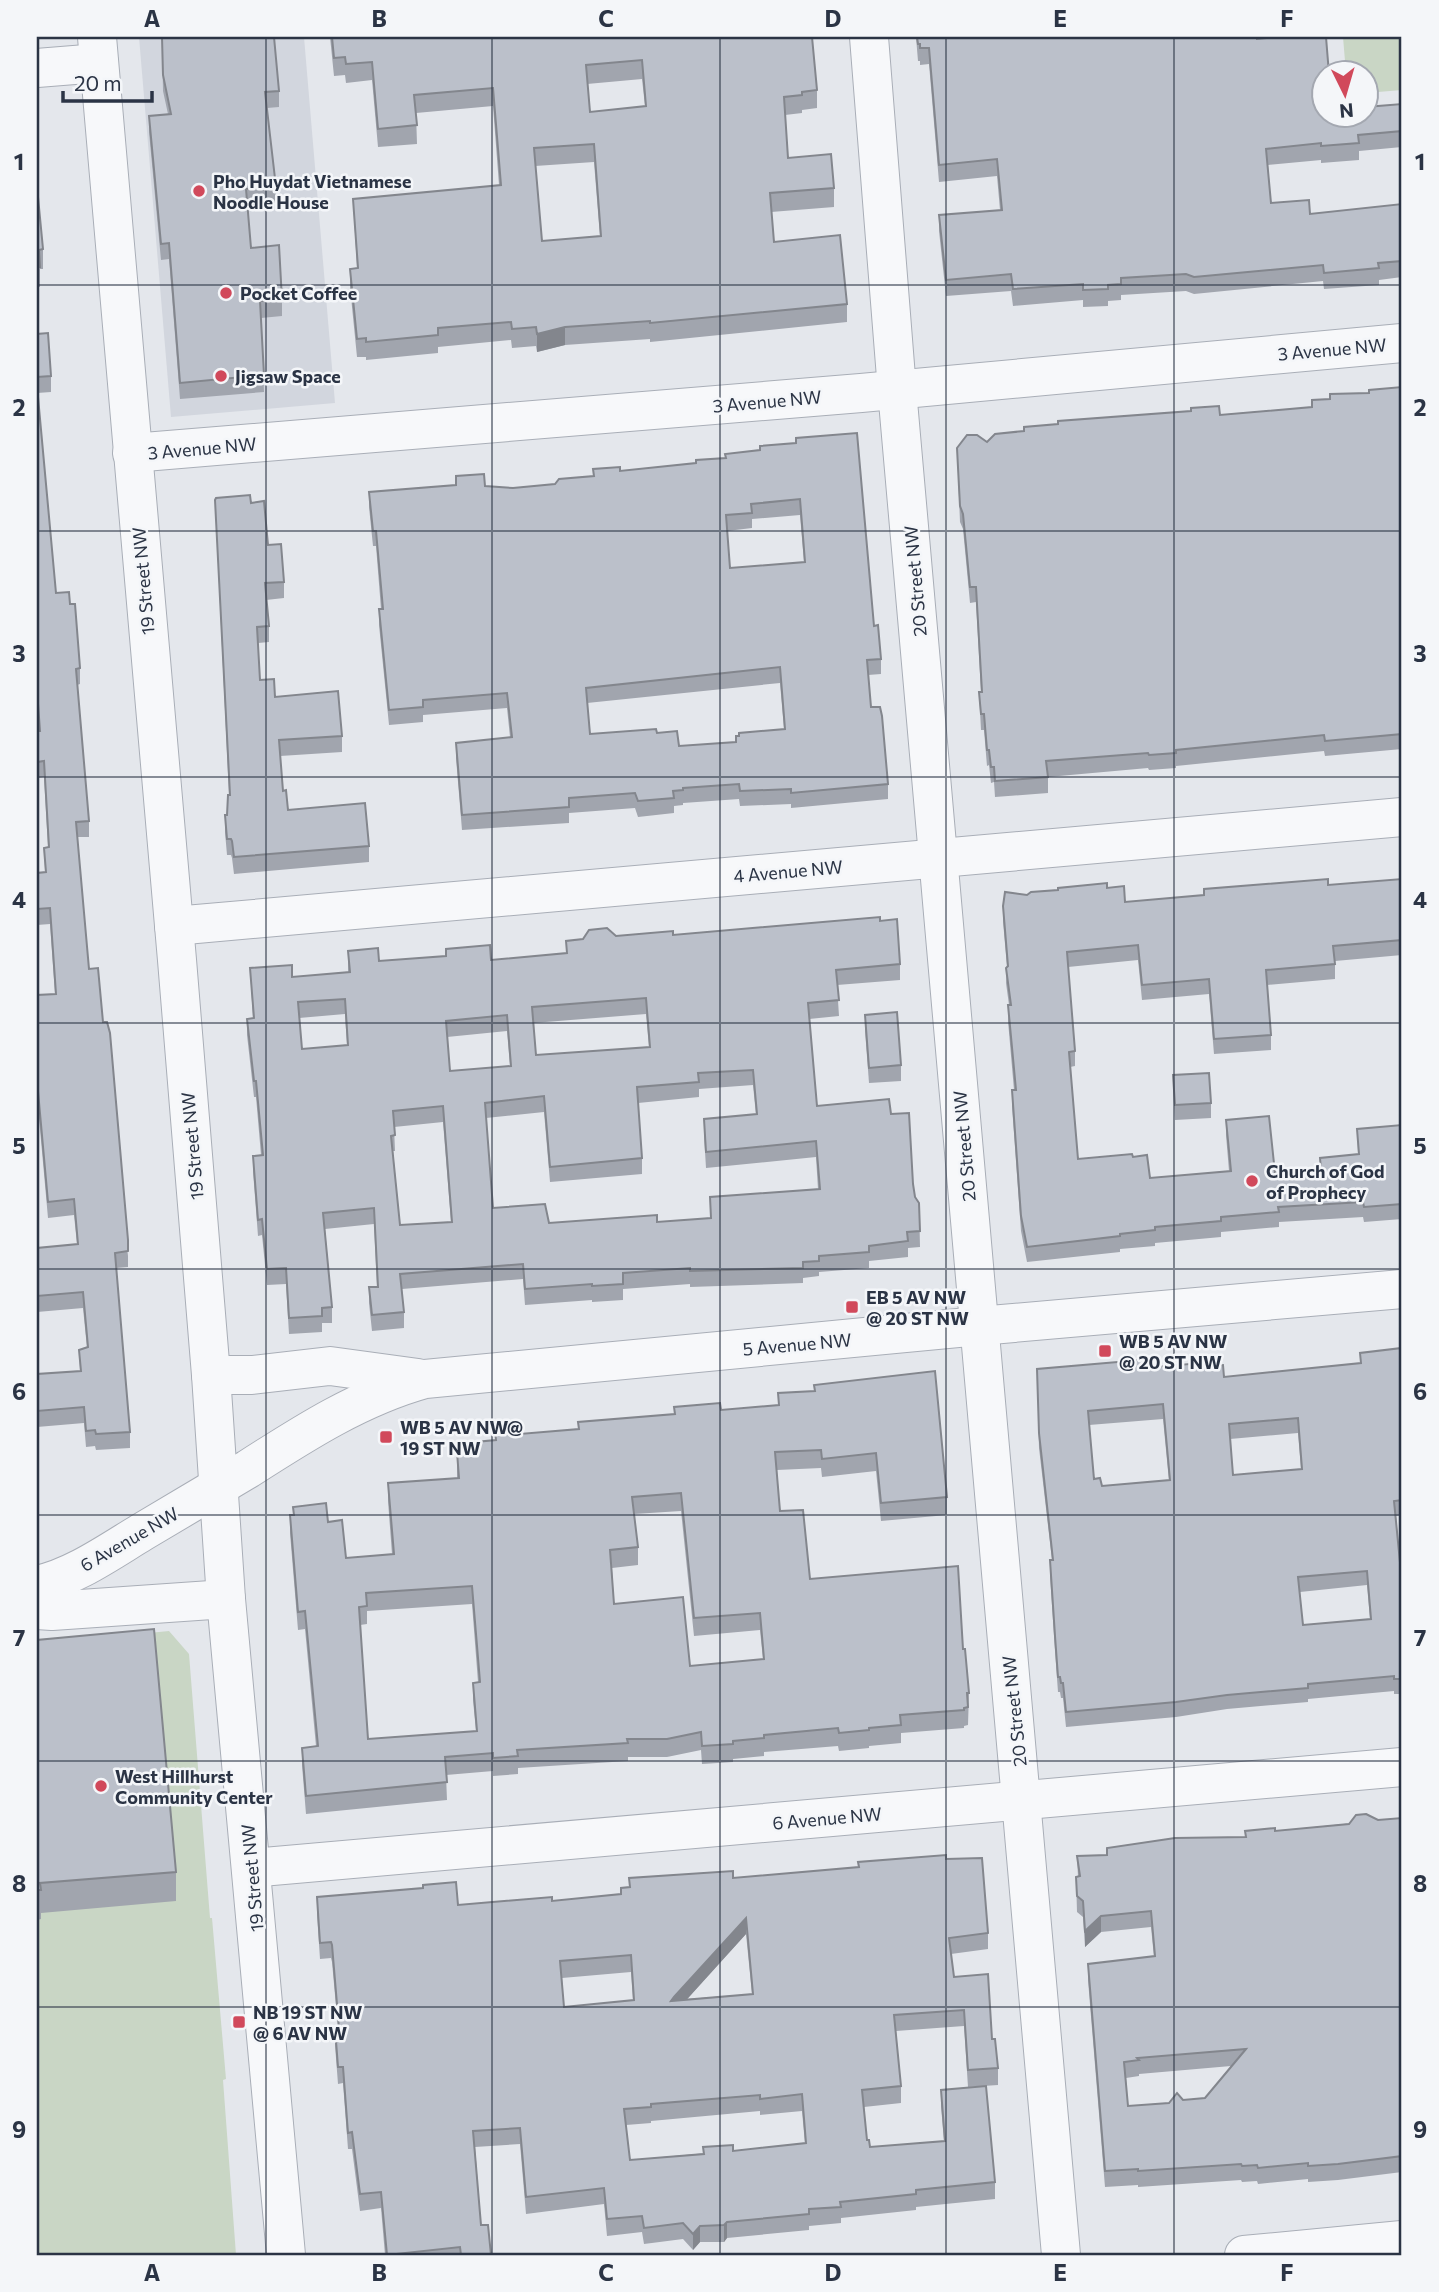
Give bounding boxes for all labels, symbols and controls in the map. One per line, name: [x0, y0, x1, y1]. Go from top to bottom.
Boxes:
text: A: [144, 4, 161, 32]
text: B: [371, 4, 387, 32]
text: C: [598, 4, 614, 32]
text: D: [825, 4, 842, 32]
text: E: [1053, 4, 1067, 32]
text: F: [1280, 4, 1294, 32]
scale bar: [63, 60, 152, 104]
north arrow: [1310, 60, 1380, 130]
text: 20 m: [74, 70, 122, 95]
text: N: [1338, 99, 1355, 124]
text: 1: [14, 147, 24, 175]
text: 1: [1415, 147, 1425, 175]
place label: Pho Huydat Vietnamese Noodle House: [213, 170, 411, 213]
marker: Pho Huydat Vietnamese Noodle House: [191, 183, 207, 199]
place label: Pocket Coffee: [240, 282, 357, 304]
marker: Pocket Coffee: [218, 285, 234, 301]
street label: 3 Avenue NW: [1277, 333, 1387, 365]
place label: Jigsaw Space: [235, 365, 341, 387]
marker: Jigsaw Space: [213, 368, 229, 384]
street label: 3 Avenue NW: [712, 385, 822, 417]
text: 2: [12, 393, 26, 421]
text: 2: [1413, 393, 1427, 421]
street label: 3 Avenue NW: [147, 432, 257, 464]
street label: 20 Street NW: [899, 525, 931, 637]
street label: 19 Street NW: [127, 526, 159, 636]
text: 3: [12, 639, 26, 667]
text: 3: [1413, 639, 1427, 667]
street label: 4 Avenue NW: [732, 855, 844, 887]
text: 4: [12, 885, 26, 913]
text: 4: [1413, 885, 1427, 913]
street label: 20 Street NW: [948, 1090, 980, 1202]
street label: 19 Street NW: [176, 1091, 208, 1201]
text: 5: [12, 1131, 26, 1159]
text: 5: [1413, 1131, 1427, 1159]
place label: Church of God of Prophecy: [1266, 1160, 1385, 1203]
marker: Church of God of Prophecy: [1244, 1173, 1260, 1189]
place label: EB 5 AV NW @ 20 ST NW: [866, 1286, 969, 1329]
marker: EB 5 AV NW @ 20 ST NW: [844, 1299, 860, 1315]
street label: 5 Avenue NW: [742, 1328, 852, 1360]
place label: WB 5 AV NW @ 20 ST NW: [1119, 1330, 1227, 1373]
marker: WB 5 AV NW @ 20 ST NW: [1097, 1343, 1113, 1359]
text: 6: [12, 1377, 26, 1405]
text: 6: [1413, 1377, 1427, 1405]
place label: WB 5 AV NW@ 19 ST NW: [400, 1416, 523, 1459]
marker: WB 5 AV NW@ 19 ST NW: [378, 1429, 394, 1445]
street label: 6 Avenue NW: [76, 1502, 182, 1576]
text: 7: [13, 1623, 25, 1651]
text: 7: [1414, 1623, 1426, 1651]
street label: 20 Street NW: [997, 1654, 1031, 1768]
place label: West Hillhurst Community Center: [115, 1765, 273, 1808]
marker: West Hillhurst Community Center: [93, 1778, 109, 1794]
street label: 6 Avenue NW: [771, 1802, 883, 1834]
street label: 19 Street NW: [236, 1823, 268, 1933]
text: 8: [12, 1869, 26, 1897]
text: 8: [1413, 1869, 1427, 1897]
place label: NB 19 ST NW @ 6 AV NW: [253, 2001, 363, 2044]
marker: NB 19 ST NW @ 6 AV NW: [231, 2014, 247, 2030]
text: 9: [12, 2115, 26, 2143]
text: 9: [1413, 2115, 1427, 2143]
text: A: [144, 2258, 161, 2286]
text: B: [371, 2258, 387, 2286]
text: C: [598, 2258, 614, 2286]
text: D: [825, 2258, 842, 2286]
text: E: [1053, 2258, 1067, 2286]
text: F: [1280, 2258, 1294, 2286]

